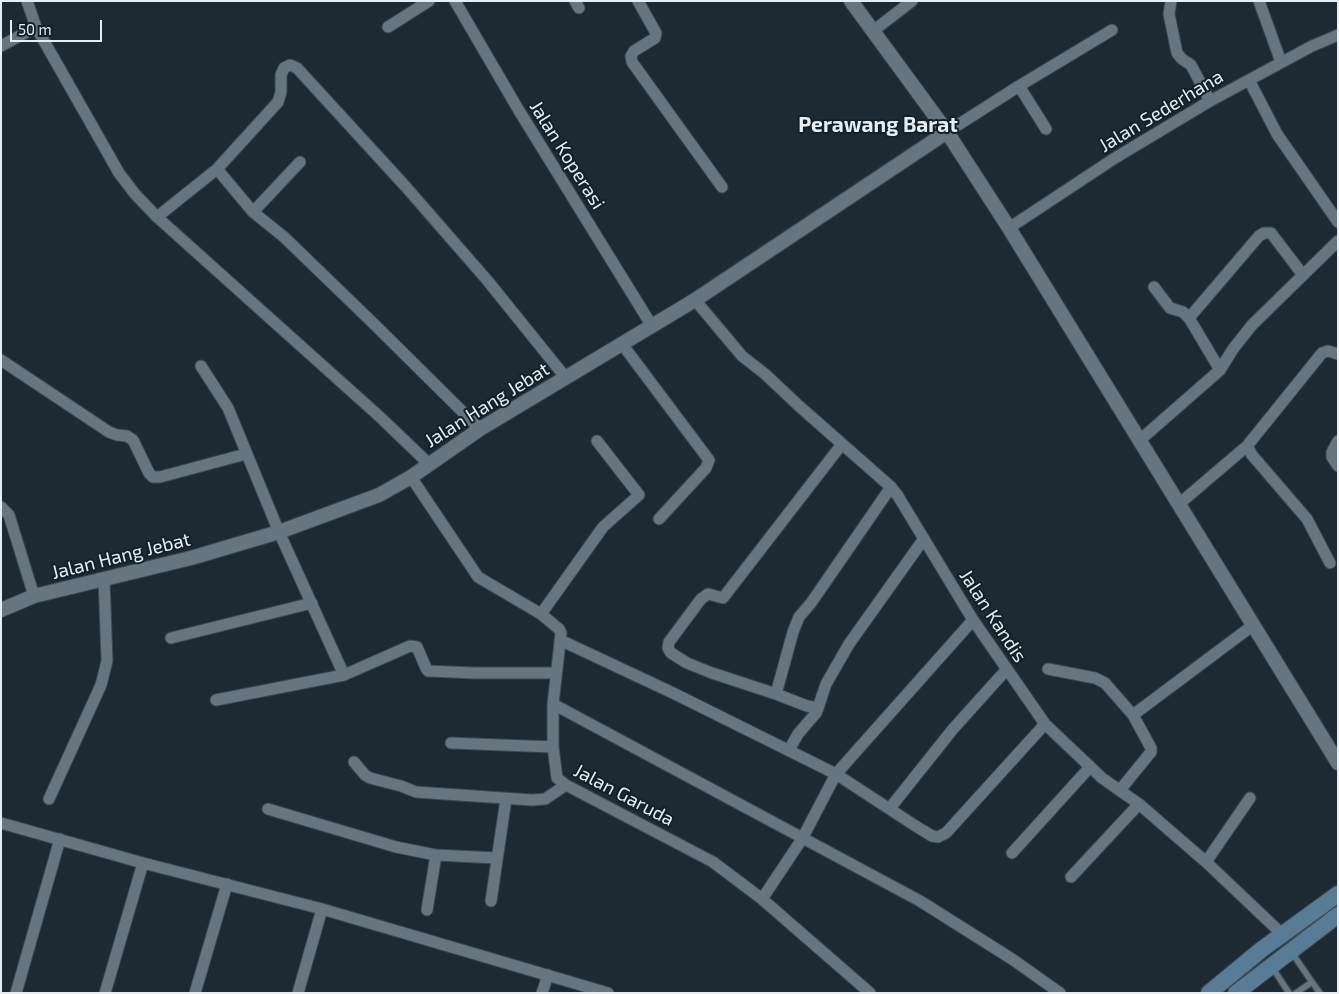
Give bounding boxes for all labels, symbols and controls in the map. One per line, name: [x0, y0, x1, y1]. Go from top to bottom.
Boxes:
scale bar: [12, 10, 105, 42]
text: 50 m: [18, 20, 52, 38]
street label: Jalan Sederhana: [1095, 65, 1227, 157]
street label: Jalan Koperasi: [525, 97, 609, 213]
district label: Perawang Barat: [798, 112, 958, 138]
street label: Jalan Hang Jebat: [421, 358, 553, 452]
street label: Jalan Hang Jebat: [49, 528, 193, 584]
street label: Jalan Kandis: [955, 565, 1031, 667]
street label: Jalan Garuda: [570, 759, 678, 831]

